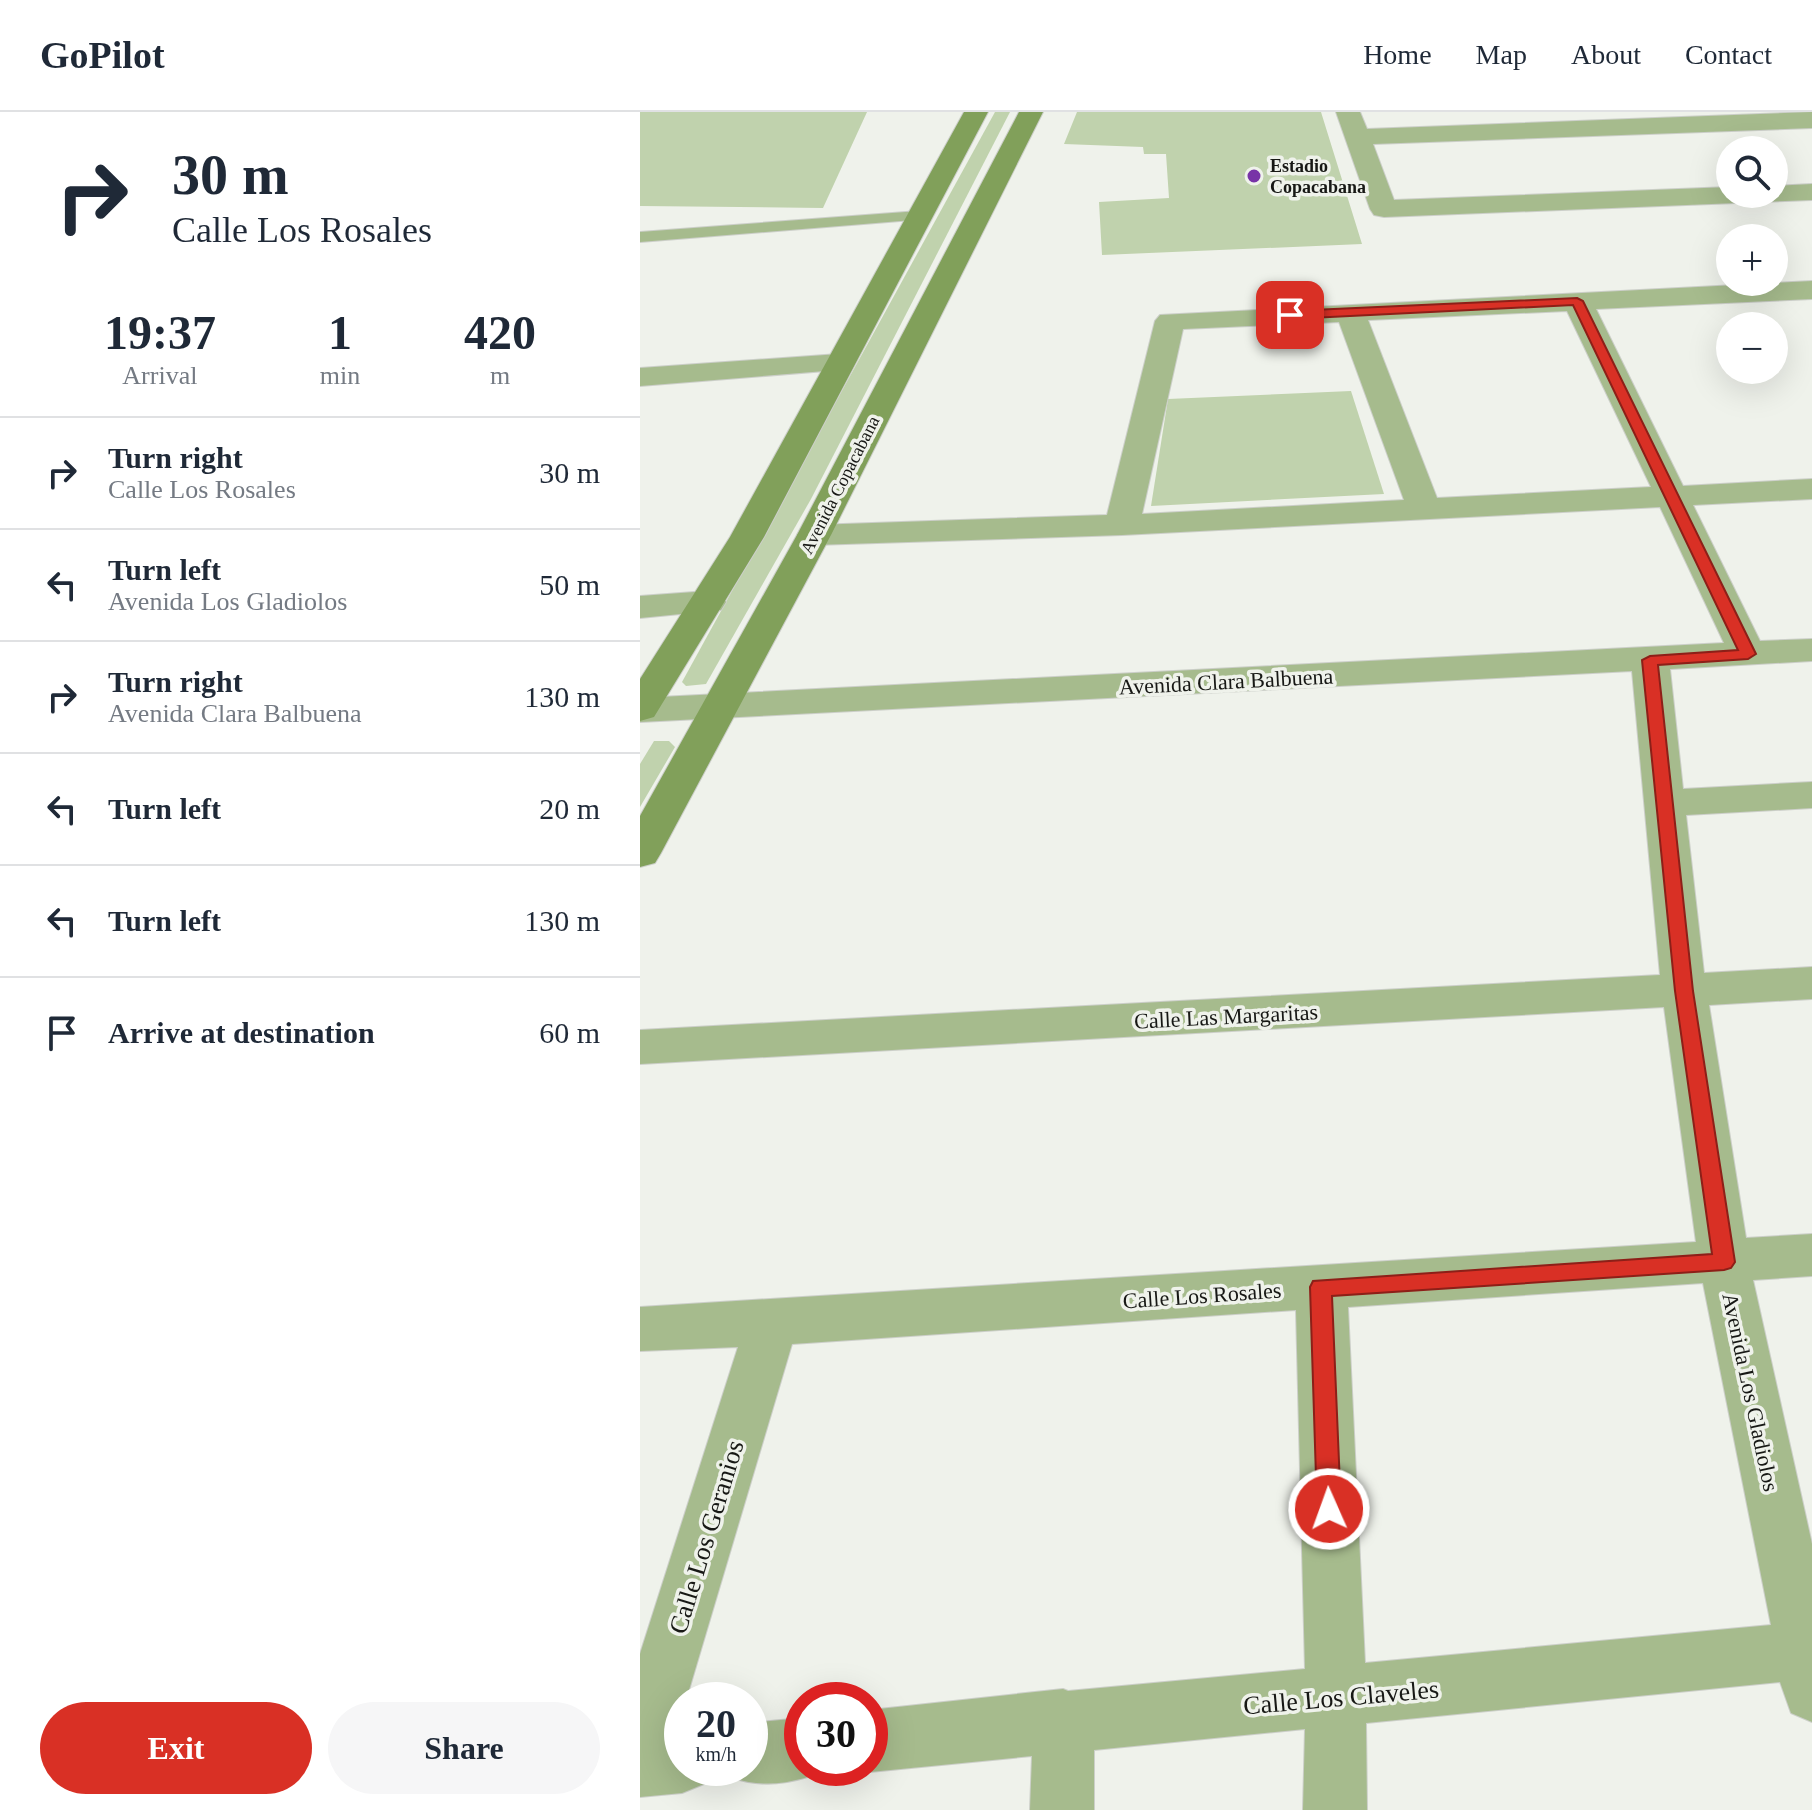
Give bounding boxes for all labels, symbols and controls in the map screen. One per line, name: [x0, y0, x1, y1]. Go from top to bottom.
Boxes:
text: GoPilot: [40, 34, 165, 76]
text: Home: [1363, 39, 1432, 70]
text: Map: [1476, 39, 1527, 70]
text: About: [1571, 39, 1641, 70]
text: Contact: [1685, 39, 1772, 70]
map controls: [1716, 136, 1788, 384]
button: search: [1716, 136, 1788, 208]
icon: right: [40, 144, 144, 248]
text: 30 m: [172, 144, 289, 206]
place label: Estadio Copacabana: [1270, 156, 1366, 197]
marker: Estadio Copacabana: [1245, 167, 1263, 185]
text: Calle Los Rosales: [172, 210, 432, 250]
button: +: [1716, 224, 1788, 296]
pin: [1256, 281, 1324, 349]
icon: arrive: [1268, 293, 1312, 337]
text: 19:37: [104, 306, 216, 359]
text: 1: [328, 306, 352, 359]
text: 420: [464, 306, 536, 359]
button: −: [1716, 312, 1788, 384]
text: Arrival: [122, 361, 197, 390]
text: min: [320, 361, 360, 390]
text: m: [490, 361, 510, 390]
street label: Avenida Copacabana: [797, 413, 883, 557]
text: Turn right: [108, 441, 243, 474]
icon: right: [40, 451, 84, 495]
text: 30 m: [539, 456, 600, 489]
text: Calle Los Rosales: [108, 475, 296, 504]
text: Turn left: [108, 553, 221, 586]
icon: left: [40, 563, 84, 607]
text: 50 m: [539, 568, 600, 601]
text: Avenida Los Gladiolos: [108, 587, 347, 616]
street label: Avenida Clara Balbuena: [1118, 663, 1334, 700]
text: Turn right: [108, 665, 243, 698]
icon: right: [40, 675, 84, 719]
text: 130 m: [524, 680, 600, 713]
text: Avenida Clara Balbuena: [108, 699, 362, 728]
icon: left: [40, 787, 84, 831]
text: Turn left: [108, 792, 221, 825]
text: 20 m: [539, 792, 600, 825]
icon: left: [40, 899, 84, 943]
text: Turn left: [108, 904, 221, 937]
text: 130 m: [524, 904, 600, 937]
street label: Calle Las Margaritas: [1133, 999, 1319, 1034]
icon: arrive: [40, 1011, 84, 1055]
text: Arrive at destination: [108, 1016, 375, 1049]
text: 60 m: [539, 1016, 600, 1049]
street label: Calle Los Rosales: [1122, 1277, 1282, 1314]
street label: Avenida Los Gladiolos: [1717, 1290, 1784, 1494]
street label: Calle Los Geranios: [663, 1437, 750, 1637]
position arrow: [1287, 1467, 1371, 1551]
street label: Calle Los Claveles: [1242, 1674, 1440, 1721]
speed limit sign: 30: [784, 1682, 888, 1786]
text: 20: [696, 1701, 736, 1746]
button: Exit: [40, 1702, 312, 1794]
button: Share: [328, 1702, 600, 1794]
text: km/h: [695, 1743, 737, 1765]

